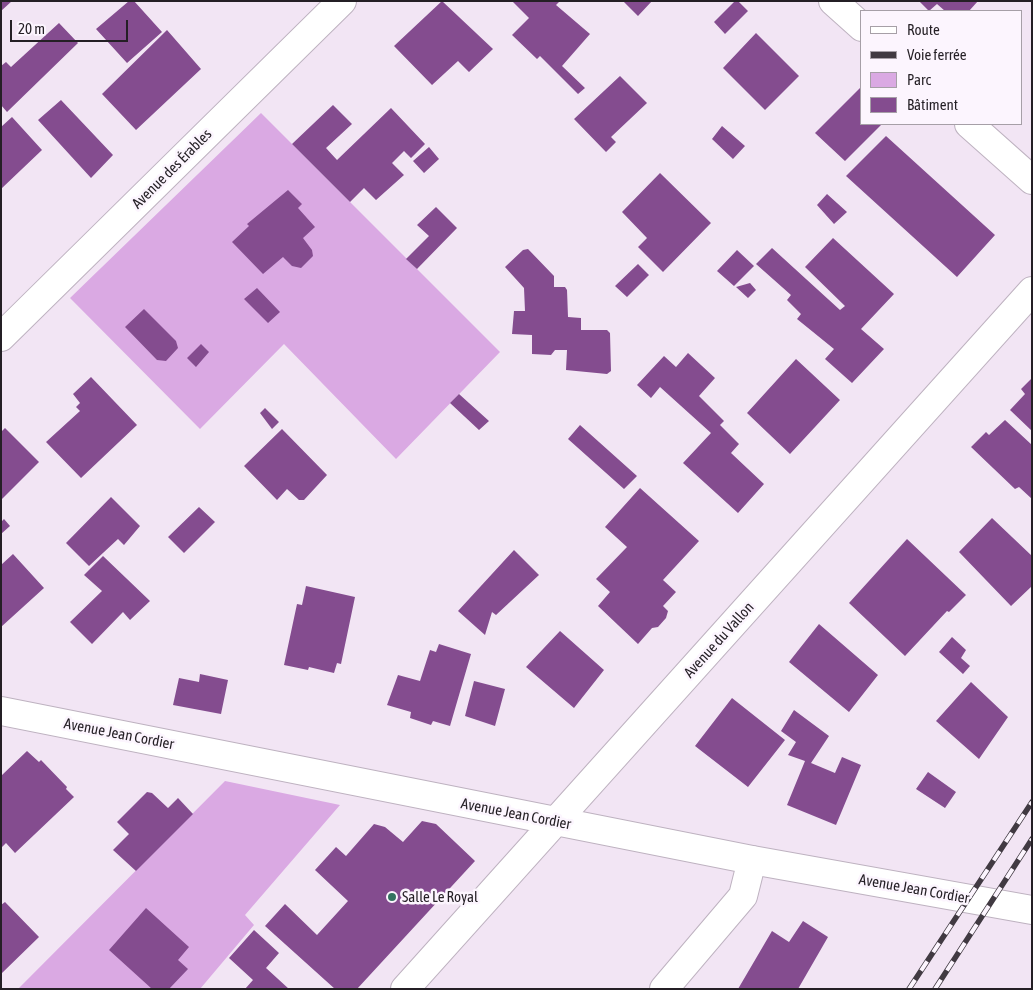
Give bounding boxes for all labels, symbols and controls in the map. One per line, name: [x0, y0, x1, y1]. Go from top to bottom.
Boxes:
scale bar: [12, 10, 130, 42]
legend: [860, 10, 1023, 125]
text: 20 m: [18, 20, 45, 37]
text: Route: [907, 21, 940, 38]
text: Voie ferrée: [907, 46, 967, 63]
text: Parc: [907, 71, 931, 88]
text: Bâtiment: [907, 96, 958, 113]
street label: Avenue des Érables: [128, 125, 216, 213]
street label: Avenue du Vallon: [680, 598, 758, 682]
street label: Avenue Jean Cordier: [63, 715, 175, 753]
street label: Avenue Jean Cordier: [460, 795, 572, 833]
street label: Avenue Jean Cordier: [858, 870, 970, 908]
place label: Salle Le Royal: [402, 888, 478, 906]
marker: Salle Le Royal: [386, 891, 398, 903]

